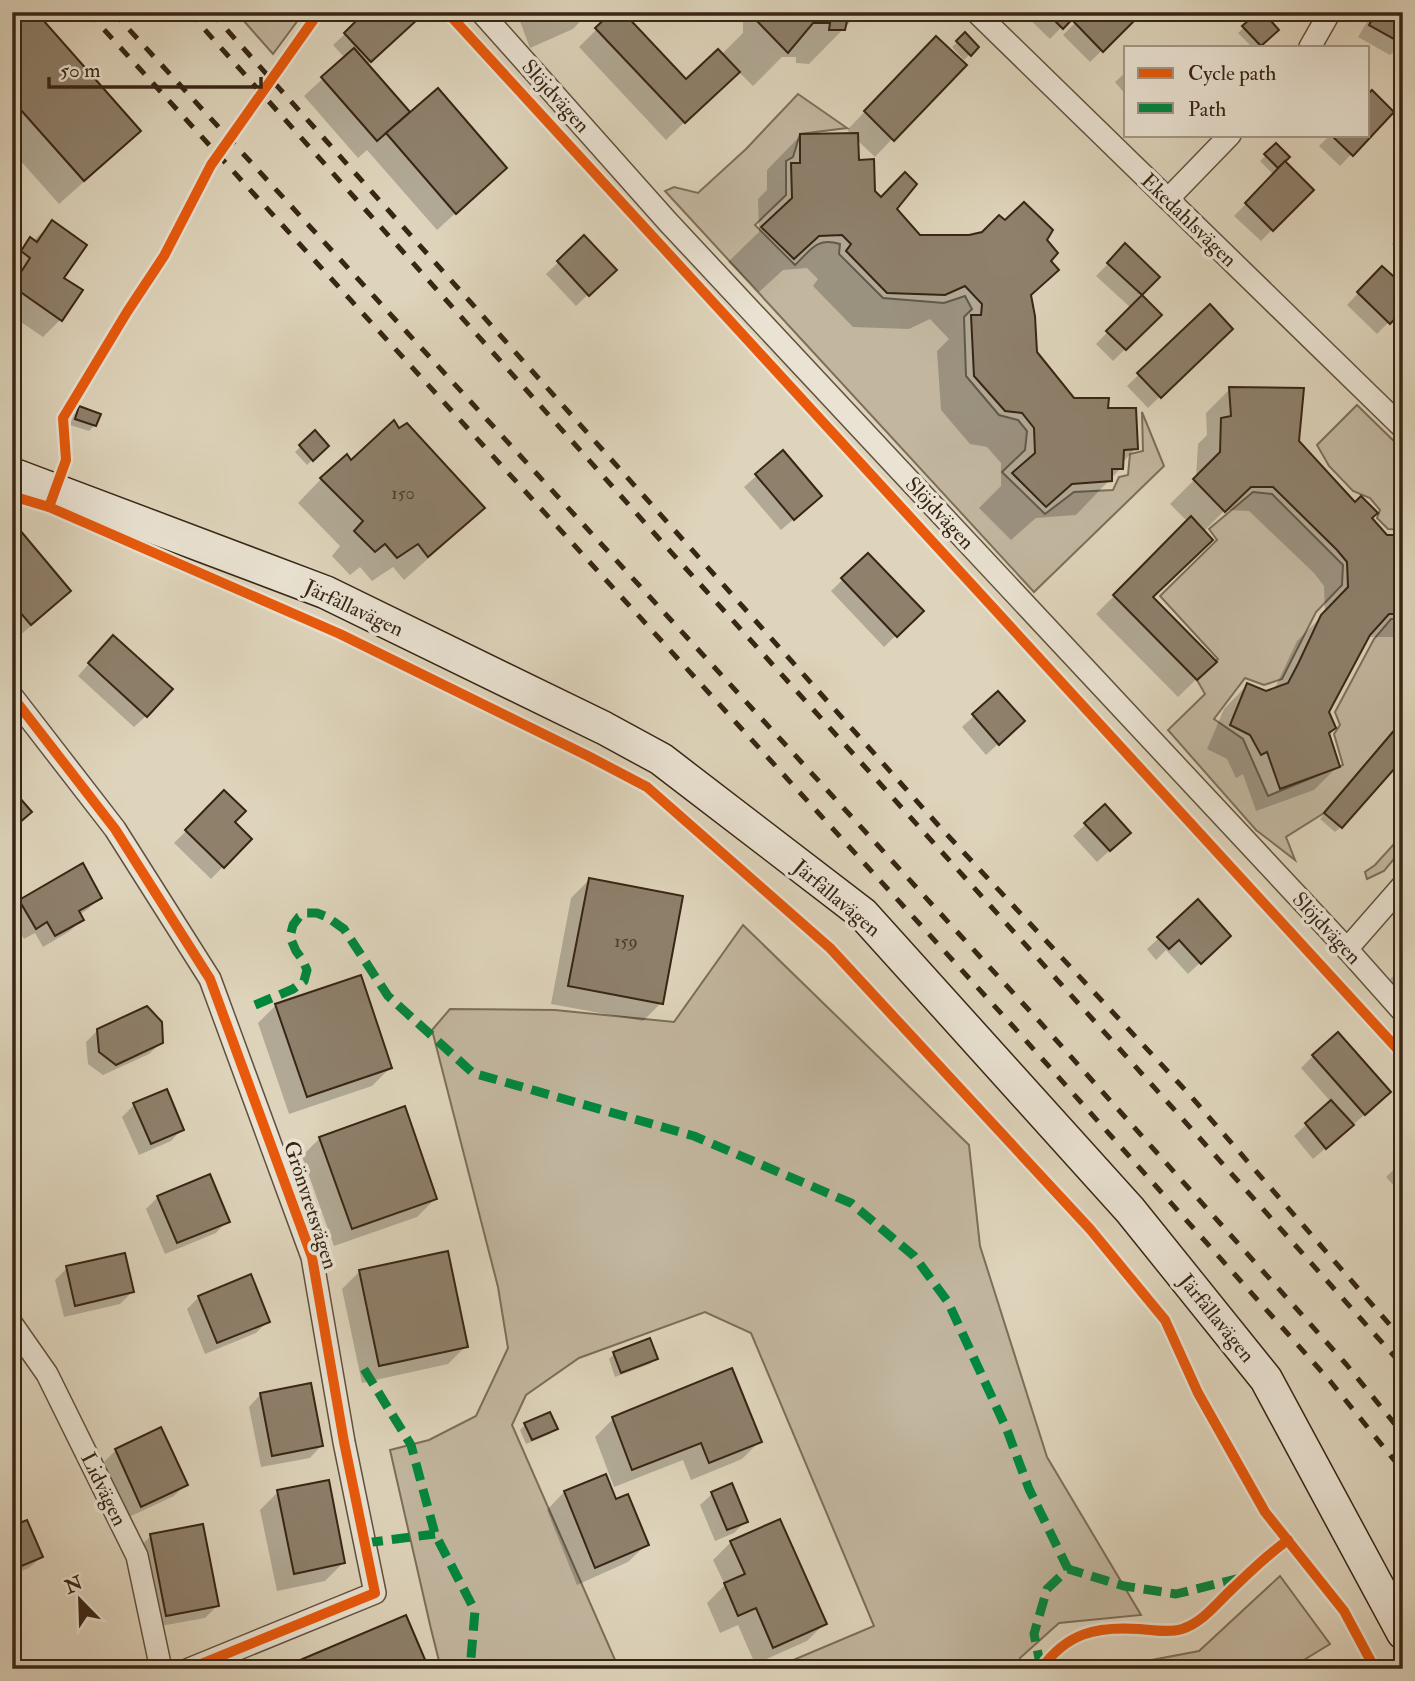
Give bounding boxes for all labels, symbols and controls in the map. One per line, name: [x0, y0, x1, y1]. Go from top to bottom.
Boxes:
scale bar: [49, 46, 261, 90]
legend: [1124, 46, 1370, 136]
street label: Slöjdvägen: [516, 54, 596, 139]
text: 50 m: [60, 57, 101, 84]
text: Cycle path: [1188, 60, 1276, 87]
text: Path: [1188, 96, 1226, 123]
street label: Ekedahlsvägen: [1135, 168, 1243, 273]
street label: Slöjdvägen: [899, 471, 980, 556]
house number: 150: [391, 482, 415, 505]
street label: Järfällavägen: [299, 573, 408, 643]
street label: Järfällavägen: [786, 853, 886, 943]
street label: Slöjdvägen: [1286, 886, 1367, 971]
house number: 159: [614, 930, 638, 953]
street label: Grönvretsvägen: [277, 1138, 344, 1273]
street label: Järfällavägen: [1172, 1268, 1261, 1368]
street label: Lidvägen: [74, 1448, 133, 1531]
north arrow: [46, 1566, 116, 1636]
text: N: [60, 1571, 87, 1600]

